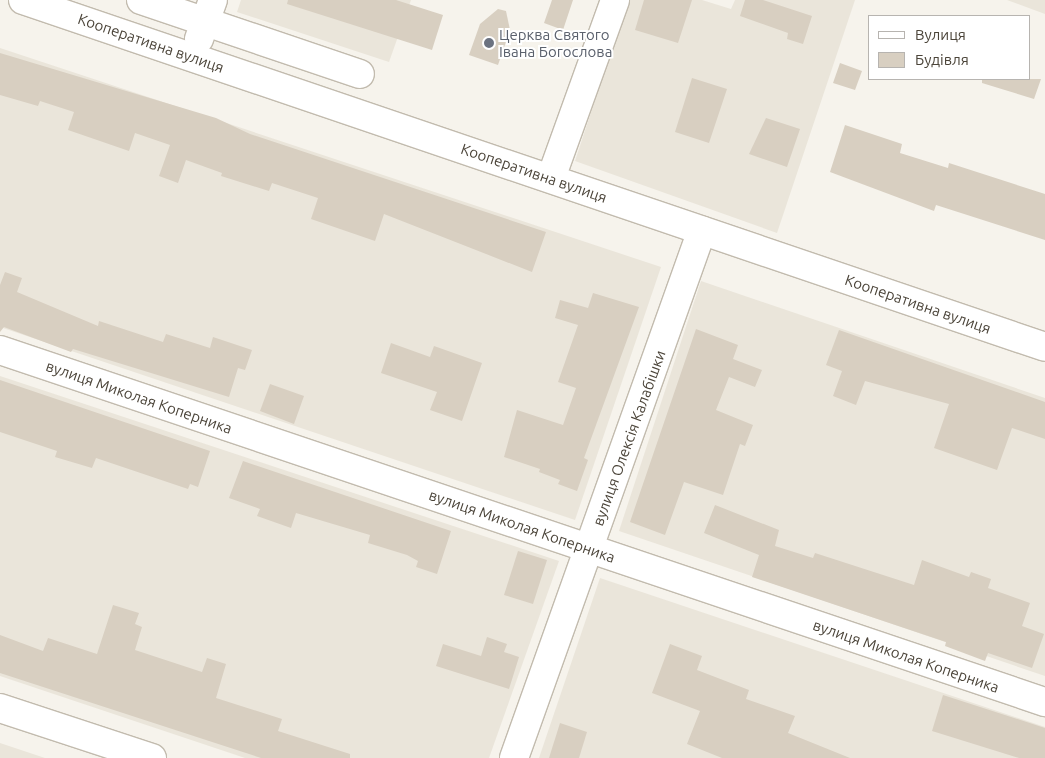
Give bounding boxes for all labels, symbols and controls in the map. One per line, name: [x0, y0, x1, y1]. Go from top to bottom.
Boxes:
street label: Кооперативна вулиця: [76, 10, 226, 76]
legend: [868, 15, 1030, 80]
place label: Церква Святого Івана Богослова: [499, 25, 612, 60]
text: Вулиця: [915, 26, 966, 43]
marker: Церква Святого Івана Богослова: [483, 37, 495, 49]
text: Будівля: [915, 51, 969, 68]
street label: Кооперативна вулиця: [459, 140, 609, 206]
street label: Кооперативна вулиця: [843, 271, 993, 337]
street label: вулиця Олексія Калабішки: [589, 348, 669, 528]
street label: вулиця Миколая Коперника: [44, 357, 234, 437]
street label: вулиця Миколая Коперника: [427, 486, 617, 566]
street label: вулиця Миколая Коперника: [811, 616, 1001, 696]

